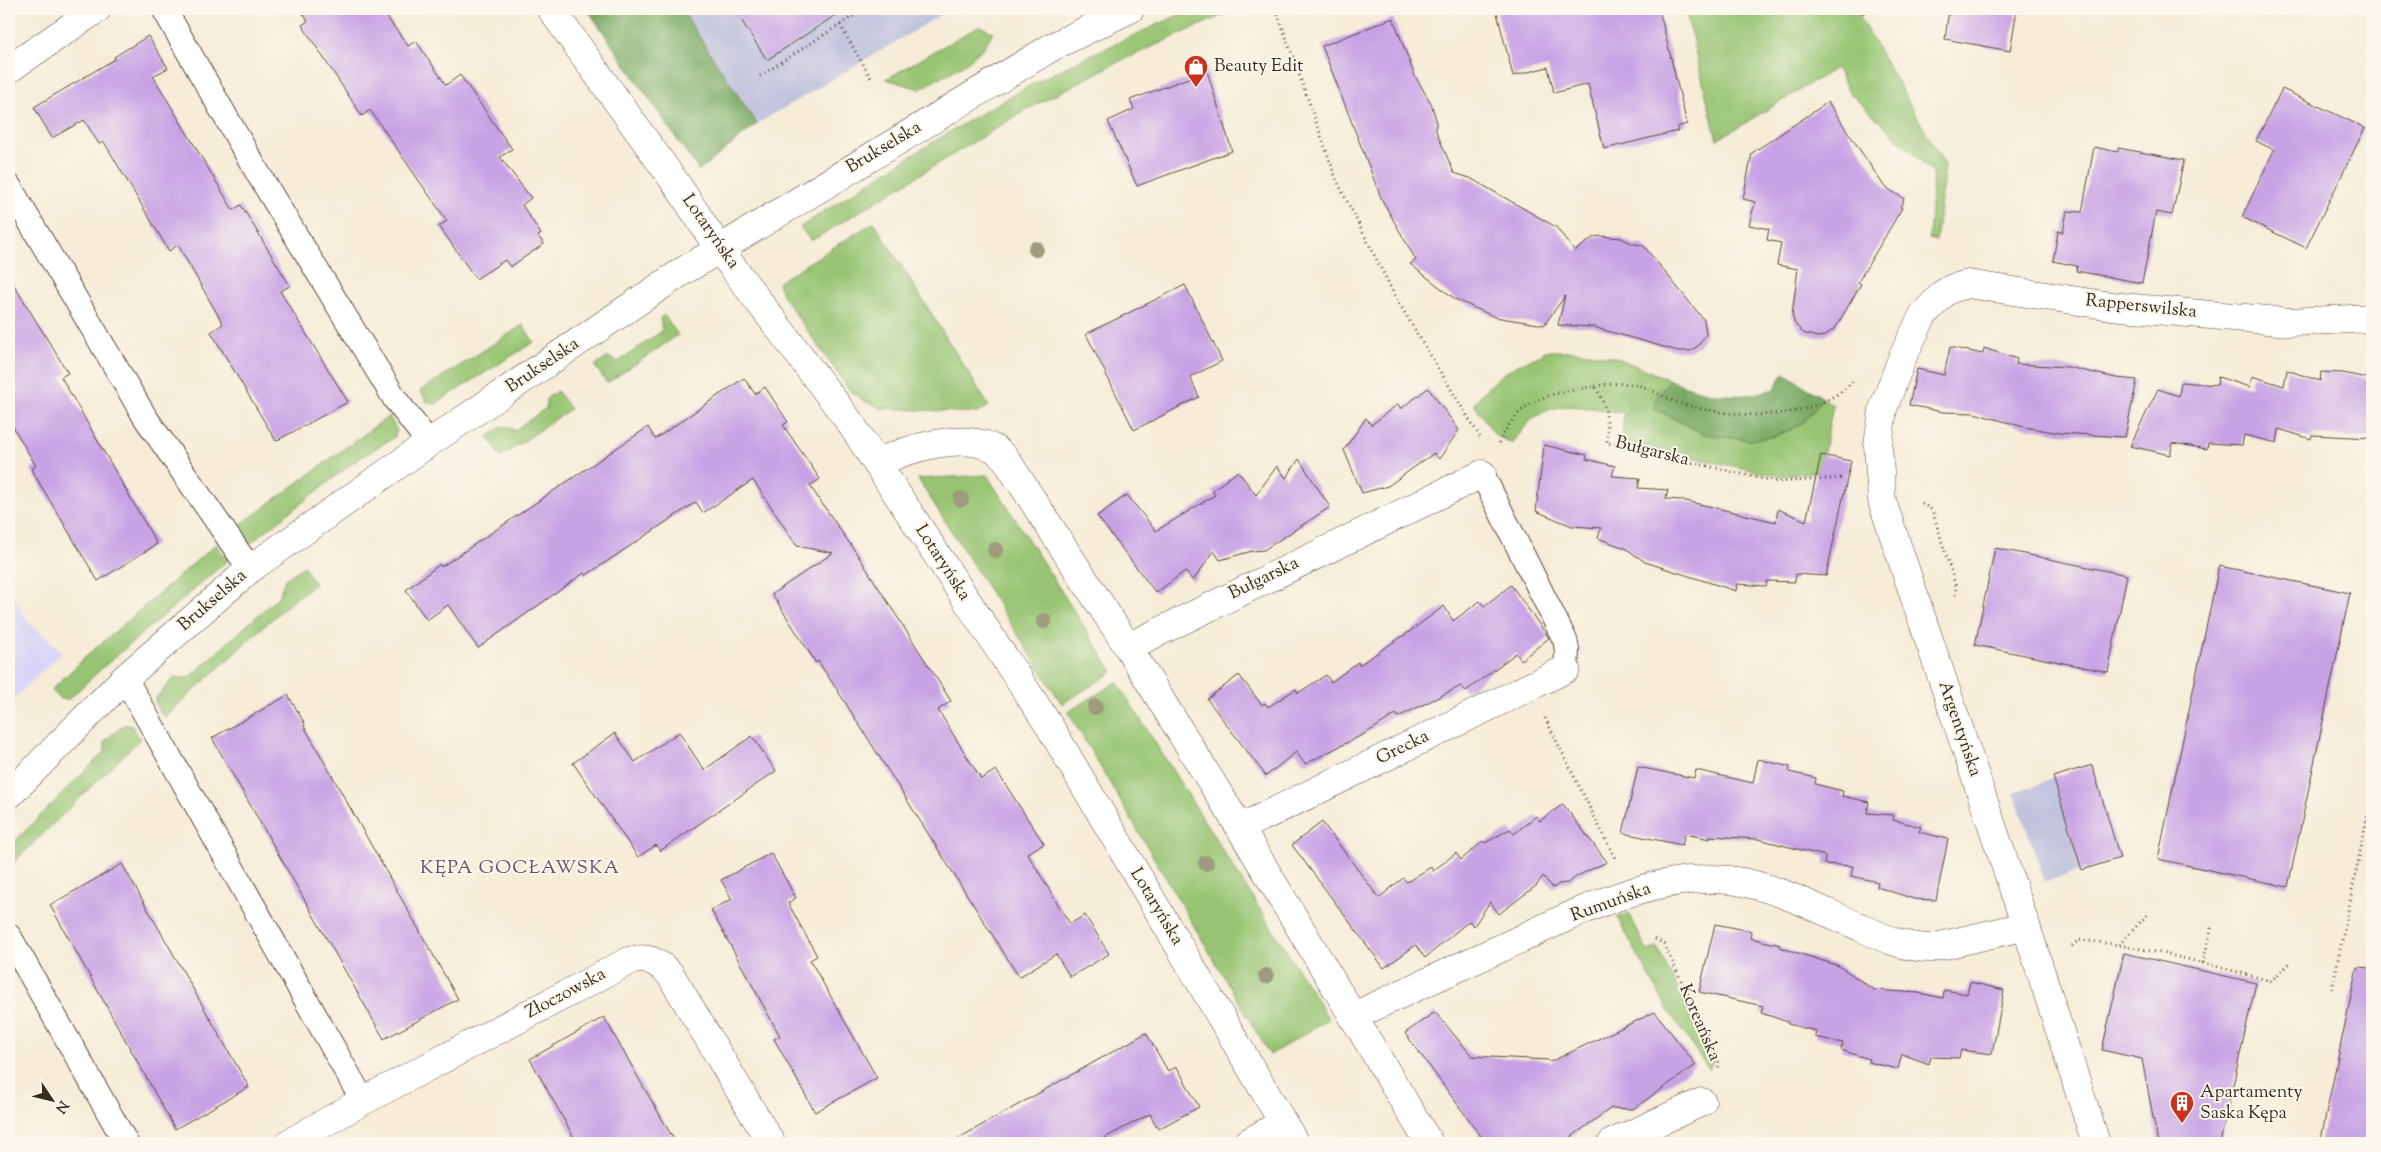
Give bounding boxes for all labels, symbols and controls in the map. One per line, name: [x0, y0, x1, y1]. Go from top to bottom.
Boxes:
shop icon: Beauty Edit: [1183, 54, 1209, 88]
place label: Beauty Edit: [1214, 54, 1303, 80]
street label: Brukselska: [841, 115, 927, 181]
street label: Lotaryńska: [675, 189, 745, 275]
street label: Rapperswilska: [2084, 288, 2198, 326]
street label: Brukselska: [501, 332, 585, 400]
street label: Bułgarska: [1612, 430, 1692, 474]
street label: Lotaryńska: [908, 520, 976, 606]
street label: Bułgarska: [1224, 551, 1304, 607]
street label: Brukselska: [173, 564, 253, 638]
street label: Argentyńska: [1931, 678, 1987, 780]
street label: Grecka: [1372, 724, 1434, 772]
district label: KĘPA GOCŁAWSKA: [420, 855, 620, 882]
street label: Lotaryńska: [1123, 863, 1189, 951]
street label: Rumuńska: [1567, 876, 1655, 930]
street label: Złoczowska: [521, 962, 611, 1026]
street label: Koreańska: [1671, 980, 1727, 1066]
north arrow: [28, 1074, 78, 1124]
place label: Apartamenty Saska Kępa: [2200, 1080, 2302, 1127]
building icon: Apartamenty Saska Kępa: [2169, 1090, 2195, 1124]
text: N: [50, 1096, 72, 1117]

